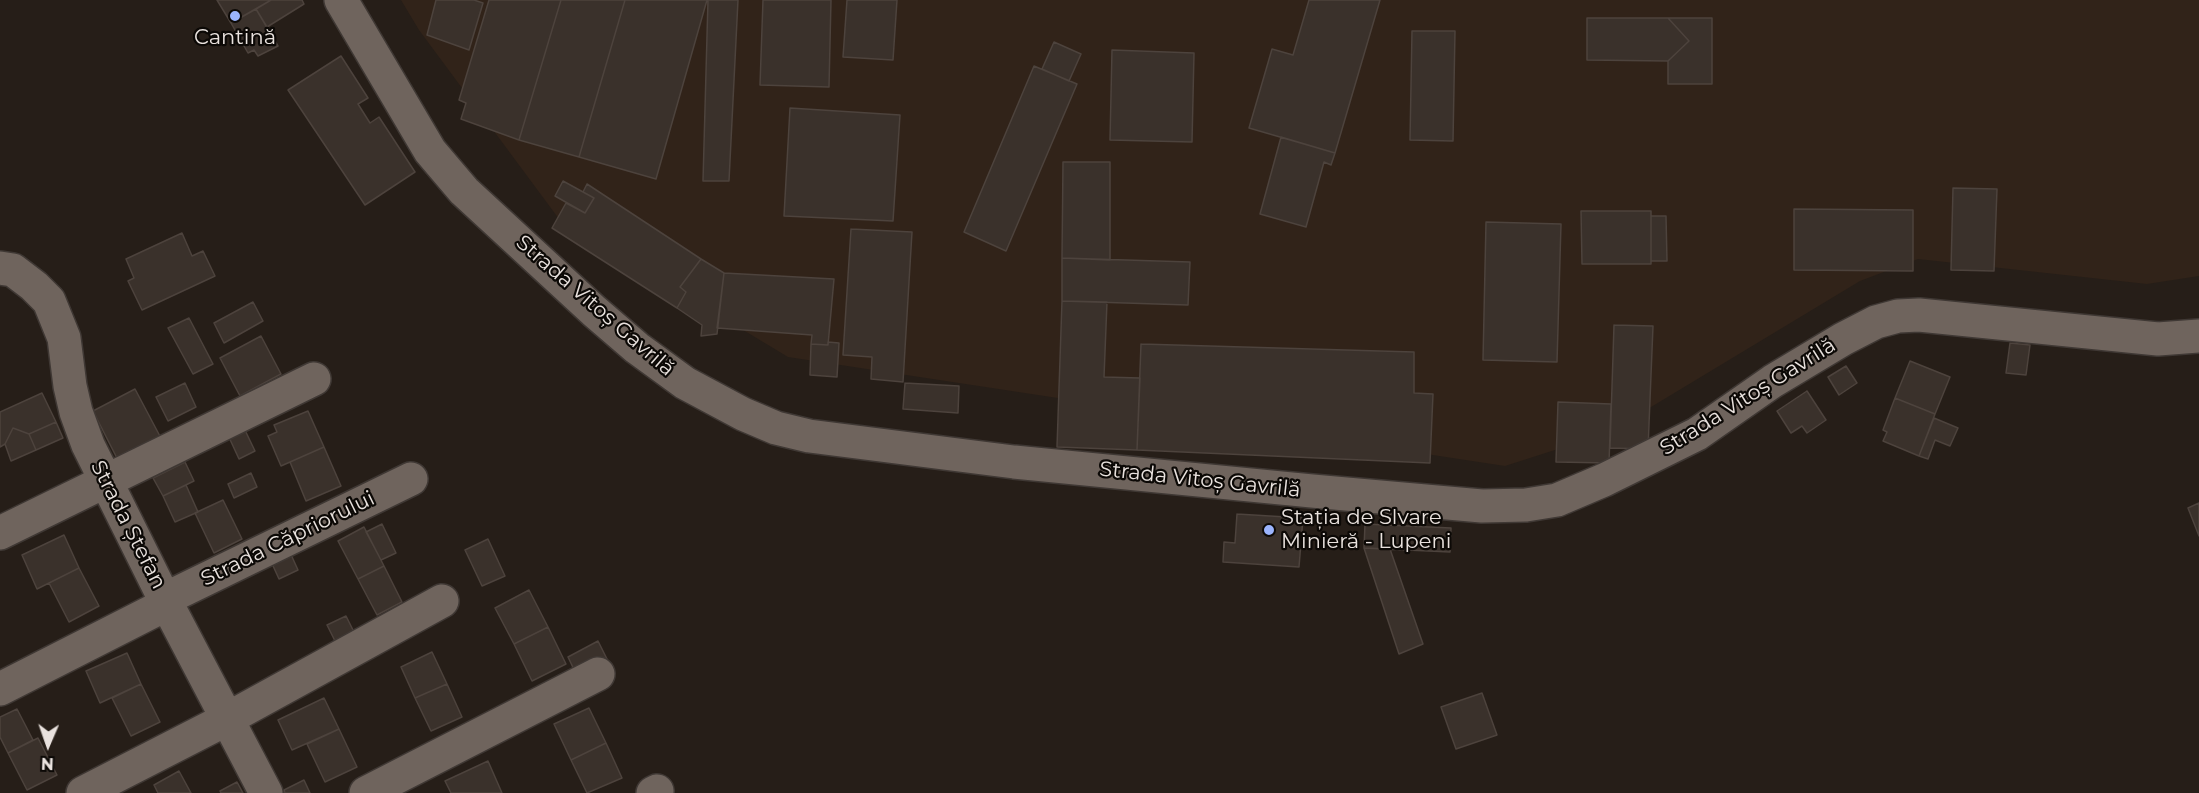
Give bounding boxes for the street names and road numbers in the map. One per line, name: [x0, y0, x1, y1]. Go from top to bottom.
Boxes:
street label: Strada Vitoș Gavrilă: [510, 230, 680, 382]
street label: Strada Vitoș Gavrilă: [1656, 333, 1840, 461]
street label: Strada Ștefan: [85, 457, 171, 593]
street label: Strada Vitoș Gavrilă: [1098, 457, 1302, 503]
street label: Strada Căpriorului: [197, 486, 379, 592]

